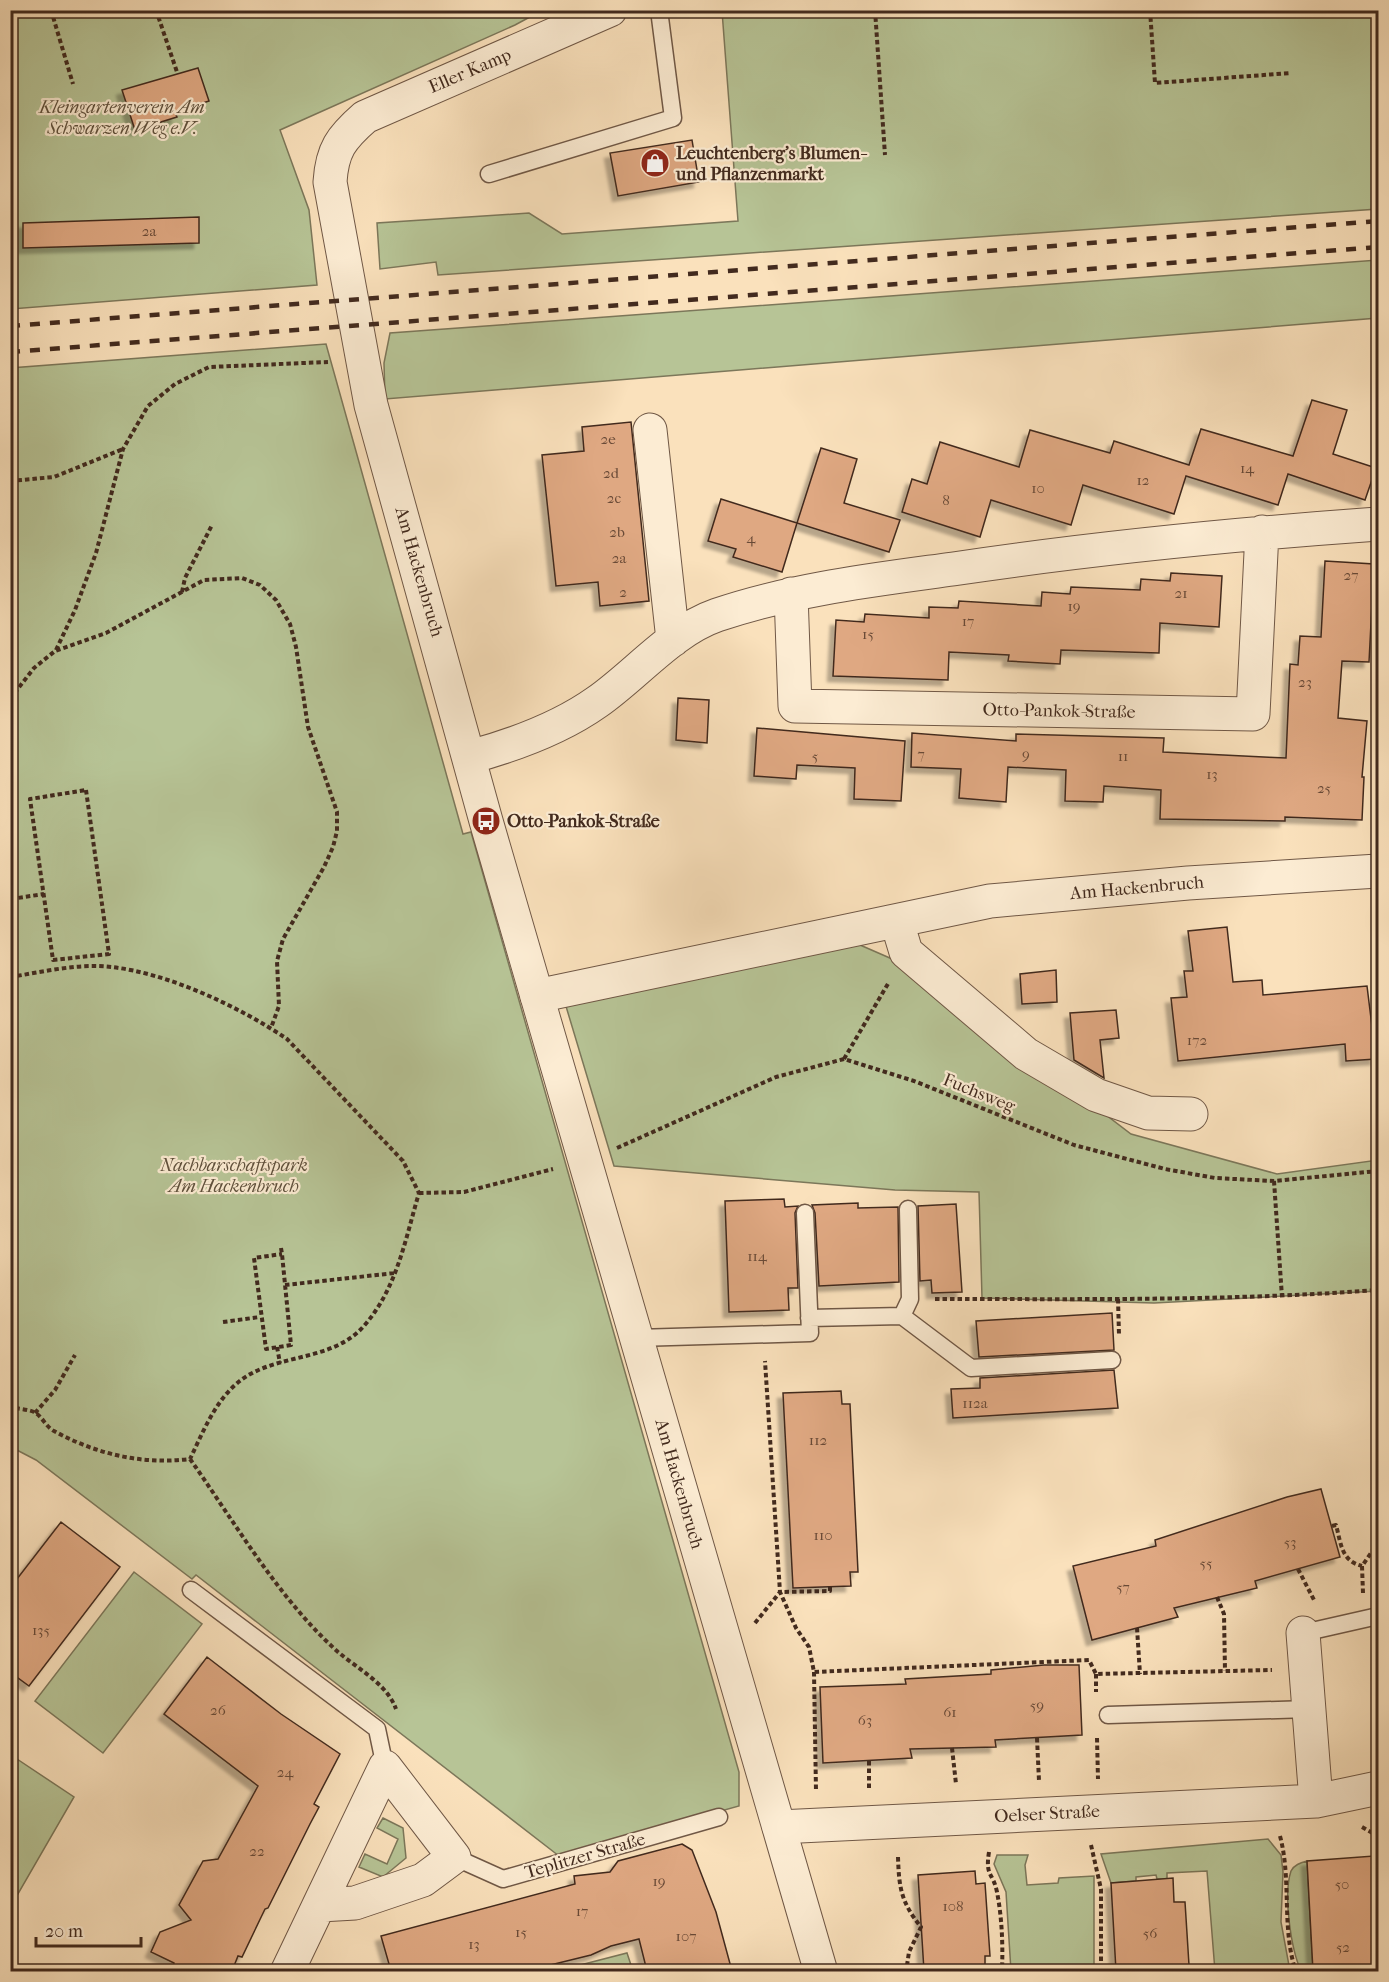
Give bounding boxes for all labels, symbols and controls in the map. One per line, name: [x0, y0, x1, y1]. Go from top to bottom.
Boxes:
street label: Eller Kamp: [426, 44, 515, 98]
park label: Kleingartenverein Am Schwarzen Weg e.V.: [37, 97, 205, 139]
place label: Leuchtenberg's Blumen- und Pflanzenmarkt: [675, 143, 868, 185]
shop icon: Leuchtenberg's Blumen- und Pflanzenmarkt: [639, 147, 671, 179]
house number: 2a: [142, 222, 157, 240]
house number: 2e: [600, 430, 616, 448]
house number: 14: [1240, 459, 1255, 477]
house number: 2d: [603, 464, 620, 482]
house number: 12: [1136, 471, 1150, 489]
house number: 10: [1031, 479, 1045, 497]
house number: 2c: [607, 489, 622, 507]
house number: 8: [942, 491, 950, 509]
street label: Am Hackenbruch: [390, 504, 448, 639]
house number: 2b: [609, 523, 625, 541]
house number: 4: [747, 529, 757, 547]
house number: 2a: [612, 549, 627, 567]
house number: 27: [1344, 566, 1358, 584]
house number: 2: [619, 583, 627, 601]
house number: 21: [1174, 584, 1188, 602]
house number: 19: [1067, 597, 1081, 615]
house number: 17: [962, 612, 974, 630]
house number: 15: [862, 625, 874, 643]
house number: 23: [1298, 673, 1312, 691]
street label: Otto-Pankok-Straße: [982, 699, 1136, 723]
house number: 7: [917, 745, 925, 763]
house number: 9: [1022, 745, 1030, 763]
house number: 5: [812, 747, 818, 765]
house number: 11: [1118, 747, 1128, 765]
house number: 13: [1206, 765, 1218, 783]
house number: 25: [1317, 779, 1331, 797]
bus stop icon: Otto-Pankok-Straße: [470, 805, 502, 837]
place label: Otto-Pankok-Straße: [507, 811, 660, 832]
street label: Am Hackenbruch: [1068, 872, 1205, 904]
house number: 172: [1187, 1031, 1207, 1049]
street label: Fuchsweg: [940, 1069, 1018, 1117]
park label: Nachbarschaftspark Am Hackenbruch: [159, 1155, 308, 1197]
house number: 114: [747, 1247, 768, 1265]
house number: 112a: [962, 1394, 989, 1412]
street label: Am Hackenbruch: [650, 1416, 708, 1551]
house number: 112: [809, 1431, 827, 1449]
house number: 110: [814, 1526, 832, 1544]
house number: 53: [1284, 1533, 1296, 1551]
house number: 55: [1200, 1554, 1212, 1572]
house number: 57: [1116, 1578, 1130, 1596]
house number: 135: [32, 1621, 50, 1639]
house number: 59: [1030, 1696, 1044, 1714]
house number: 26: [210, 1701, 227, 1719]
house number: 61: [943, 1703, 957, 1721]
house number: 63: [858, 1711, 872, 1729]
house number: 24: [277, 1763, 294, 1781]
street label: Oelser Straße: [994, 1801, 1100, 1827]
street label: Teplitzer Straße: [522, 1829, 648, 1883]
house number: 22: [249, 1842, 265, 1860]
house number: 19: [652, 1872, 666, 1890]
house number: 50: [1335, 1875, 1349, 1893]
house number: 108: [942, 1897, 964, 1915]
house number: 17: [576, 1902, 588, 1920]
scale bar: [36, 1910, 141, 1948]
text: 20 m: [45, 1921, 83, 1942]
house number: 15: [515, 1923, 527, 1941]
house number: 56: [1143, 1924, 1158, 1942]
house number: 107: [676, 1927, 696, 1945]
house number: 13: [468, 1935, 480, 1953]
house number: 52: [1336, 1938, 1350, 1956]

